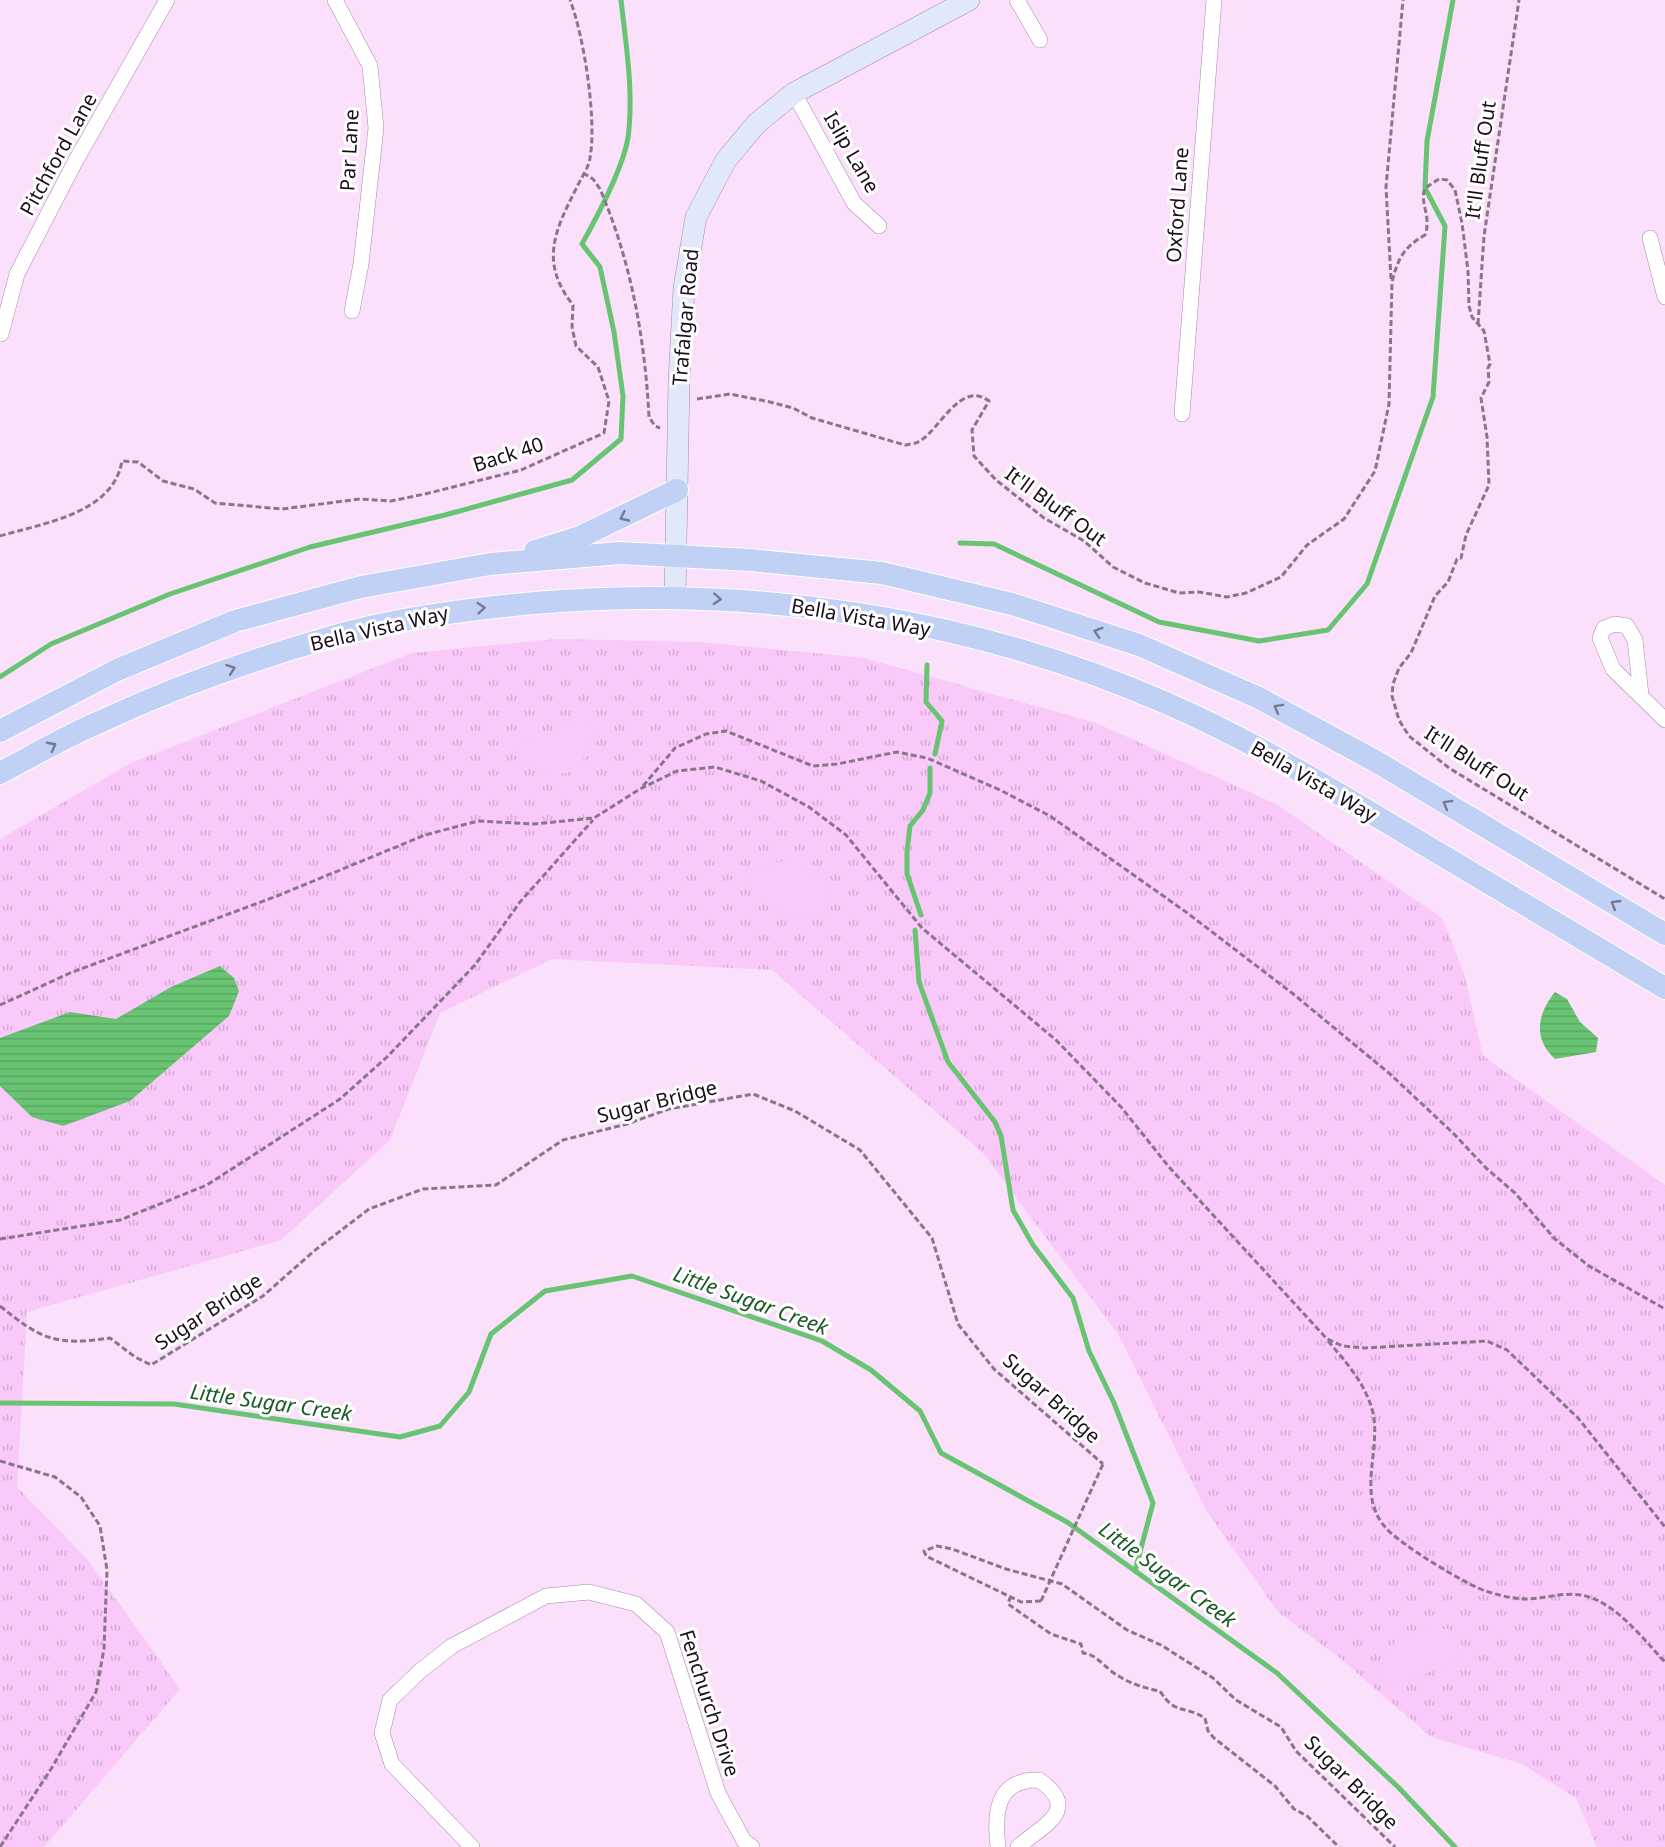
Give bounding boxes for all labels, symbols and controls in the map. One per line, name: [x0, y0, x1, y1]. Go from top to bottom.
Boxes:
street label: Pitchford Lane: [13, 88, 103, 220]
street label: It'll Bluff Out: [1458, 99, 1502, 221]
street label: Islip Lane: [818, 106, 886, 198]
street label: Par Lane: [333, 108, 365, 192]
street label: Oxford Lane: [1159, 146, 1195, 264]
street label: Trafalgar Road: [666, 247, 704, 387]
street label: Back 40: [469, 430, 547, 478]
street label: It'll Bluff Out: [1000, 460, 1112, 552]
one-way arrow: [620, 509, 631, 521]
street label: Bella Vista Way: [789, 591, 934, 643]
one-way arrow: [713, 592, 722, 605]
street label: Bella Vista Way: [307, 599, 452, 657]
one-way arrow: [476, 602, 485, 615]
one-way arrow: [1093, 627, 1104, 639]
one-way arrow: [225, 663, 235, 676]
one-way arrow: [1273, 704, 1284, 715]
street label: It'll Bluff Out: [1420, 719, 1534, 807]
street label: Bella Vista Way: [1246, 734, 1383, 828]
one-way arrow: [46, 742, 56, 753]
one-way arrow: [1443, 800, 1453, 811]
one-way arrow: [1611, 899, 1621, 911]
street label: Sugar Bridge: [594, 1073, 720, 1129]
water label: Little Sugar Creek: [670, 1259, 834, 1342]
street label: Sugar Bridge: [149, 1266, 267, 1356]
street label: Sugar Bridge: [997, 1347, 1107, 1449]
water label: Little Sugar Creek: [188, 1377, 355, 1427]
water label: Little Sugar Creek: [1094, 1515, 1243, 1634]
street label: Fenchurch Drive: [674, 1626, 746, 1780]
street label: Sugar Bridge: [1299, 1729, 1405, 1835]

